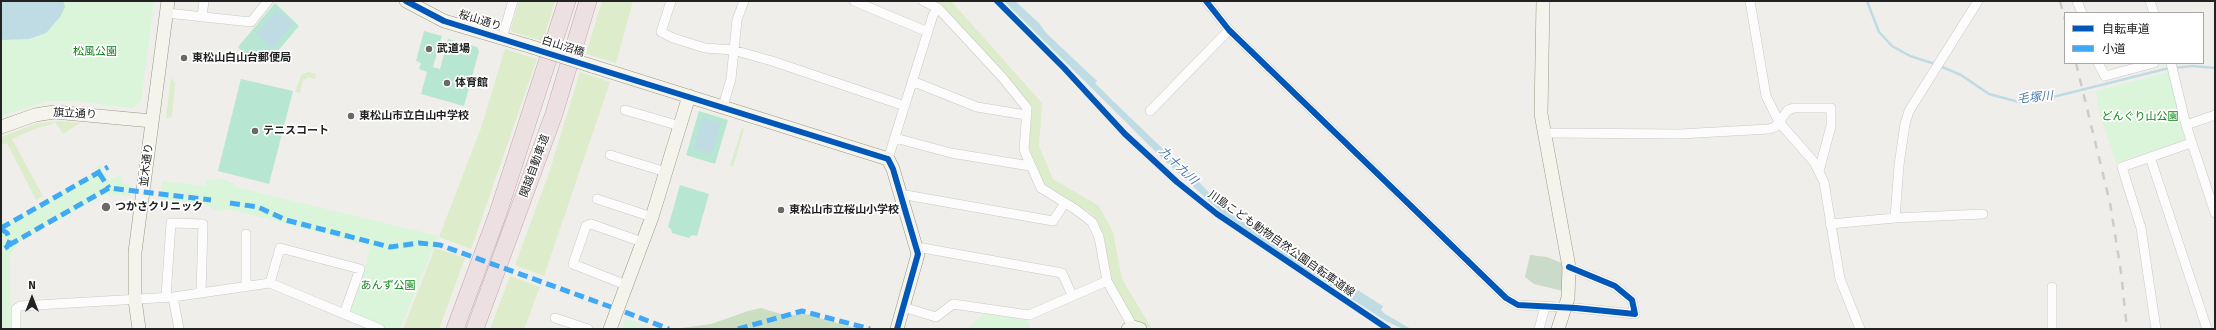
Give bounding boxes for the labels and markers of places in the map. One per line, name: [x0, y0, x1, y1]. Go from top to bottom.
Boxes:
place label: 武道場: [437, 42, 470, 56]
marker: 武道場: [424, 44, 434, 54]
place label: 東松山白山台郵便局: [192, 51, 291, 65]
marker: 東松山白山台郵便局: [179, 53, 189, 63]
place label: 体育館: [455, 76, 488, 90]
marker: 体育館: [442, 78, 452, 88]
place label: 東松山市立白山中学校: [359, 109, 469, 123]
marker: 東松山市立白山中学校: [346, 111, 356, 121]
place label: テニスコート: [263, 124, 329, 138]
marker: テニスコート: [250, 126, 260, 136]
place label: つかさクリニック: [115, 200, 203, 214]
marker: つかさクリニック: [100, 201, 112, 213]
place label: 東松山市立桜山小学校: [789, 203, 899, 217]
marker: 東松山市立桜山小学校: [776, 205, 786, 215]

